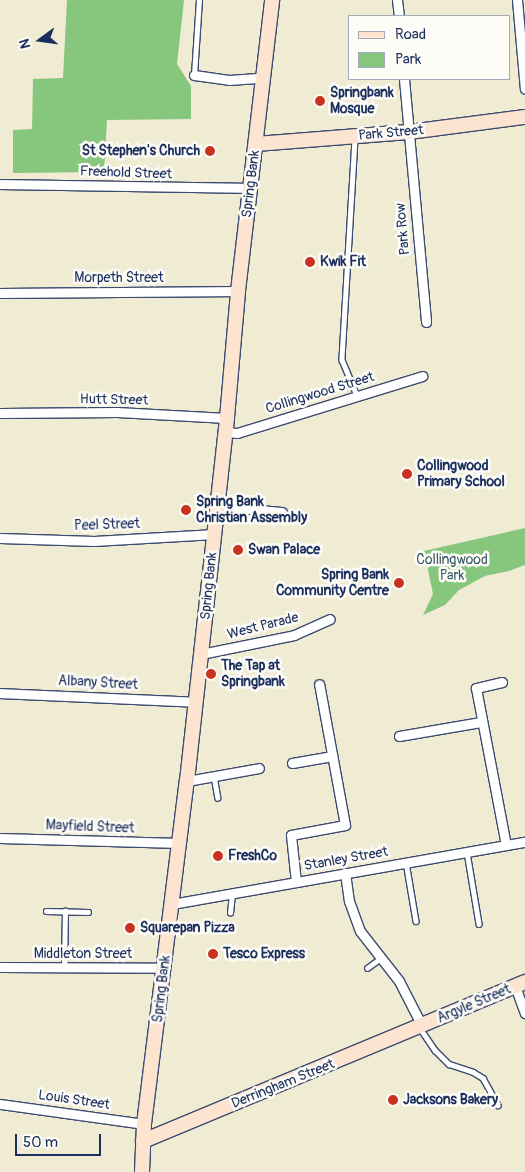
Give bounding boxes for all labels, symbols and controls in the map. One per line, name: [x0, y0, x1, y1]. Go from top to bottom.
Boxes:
north arrow: [15, 15, 65, 65]
legend: [348, 15, 510, 80]
text: Road: [395, 25, 426, 44]
text: N: [16, 37, 34, 50]
text: Park: [395, 50, 421, 69]
place label: Springbank Mosque: [330, 85, 394, 118]
marker: Springbank Mosque: [314, 95, 326, 107]
street label: Park Street: [358, 122, 424, 144]
place label: St Stephen's Church: [82, 143, 200, 159]
marker: St Stephen's Church: [204, 145, 216, 157]
street label: Spring Bank: [239, 149, 263, 219]
street label: Freehold Street: [80, 163, 172, 183]
street label: Park Row: [392, 202, 414, 256]
place label: Kwik Fit: [320, 254, 366, 270]
marker: Kwik Fit: [304, 256, 316, 268]
street label: Morpeth Street: [74, 270, 164, 286]
street label: Collingwood Street: [264, 369, 376, 417]
street label: Hutt Street: [80, 391, 148, 409]
place label: Collingwood Primary School: [417, 458, 505, 491]
marker: Collingwood Primary School: [401, 468, 413, 480]
place label: Spring Bank Christian Assembly: [196, 494, 307, 526]
marker: Spring Bank Christian Assembly: [180, 504, 192, 516]
street label: Peel Street: [74, 515, 140, 535]
place label: Swan Palace: [248, 542, 320, 558]
marker: Swan Palace: [232, 544, 244, 556]
street label: Spring Bank: [197, 551, 221, 621]
park label: Collingwood Park: [416, 552, 488, 584]
place label: Spring Bank Community Centre: [276, 567, 389, 600]
marker: Spring Bank Community Centre: [393, 577, 405, 589]
street label: West Parade: [226, 609, 300, 643]
place label: The Tap at Springbank: [221, 658, 285, 690]
marker: The Tap at Springbank: [205, 668, 217, 680]
street label: Albany Street: [58, 673, 138, 693]
street label: Mayfield Street: [45, 817, 135, 837]
street label: Stanley Street: [303, 843, 389, 875]
place label: FreshCo: [228, 848, 277, 864]
marker: FreshCo: [212, 850, 224, 862]
place label: Squarepan Pizza: [140, 920, 235, 936]
marker: Squarepan Pizza: [124, 922, 136, 934]
street label: Middleton Street: [34, 946, 132, 962]
place label: Tesco Express: [223, 946, 305, 962]
marker: Tesco Express: [207, 948, 219, 960]
street label: Spring Bank: [150, 954, 174, 1024]
street label: Argyle Street: [435, 981, 513, 1027]
street label: Derringham Street: [229, 1056, 337, 1112]
street label: Louis Street: [37, 1087, 111, 1113]
place label: Jacksons Bakery: [403, 1092, 498, 1108]
marker: Jacksons Bakery: [387, 1094, 399, 1106]
scale bar: [18, 1124, 104, 1156]
text: 50 m: [23, 1133, 58, 1152]

